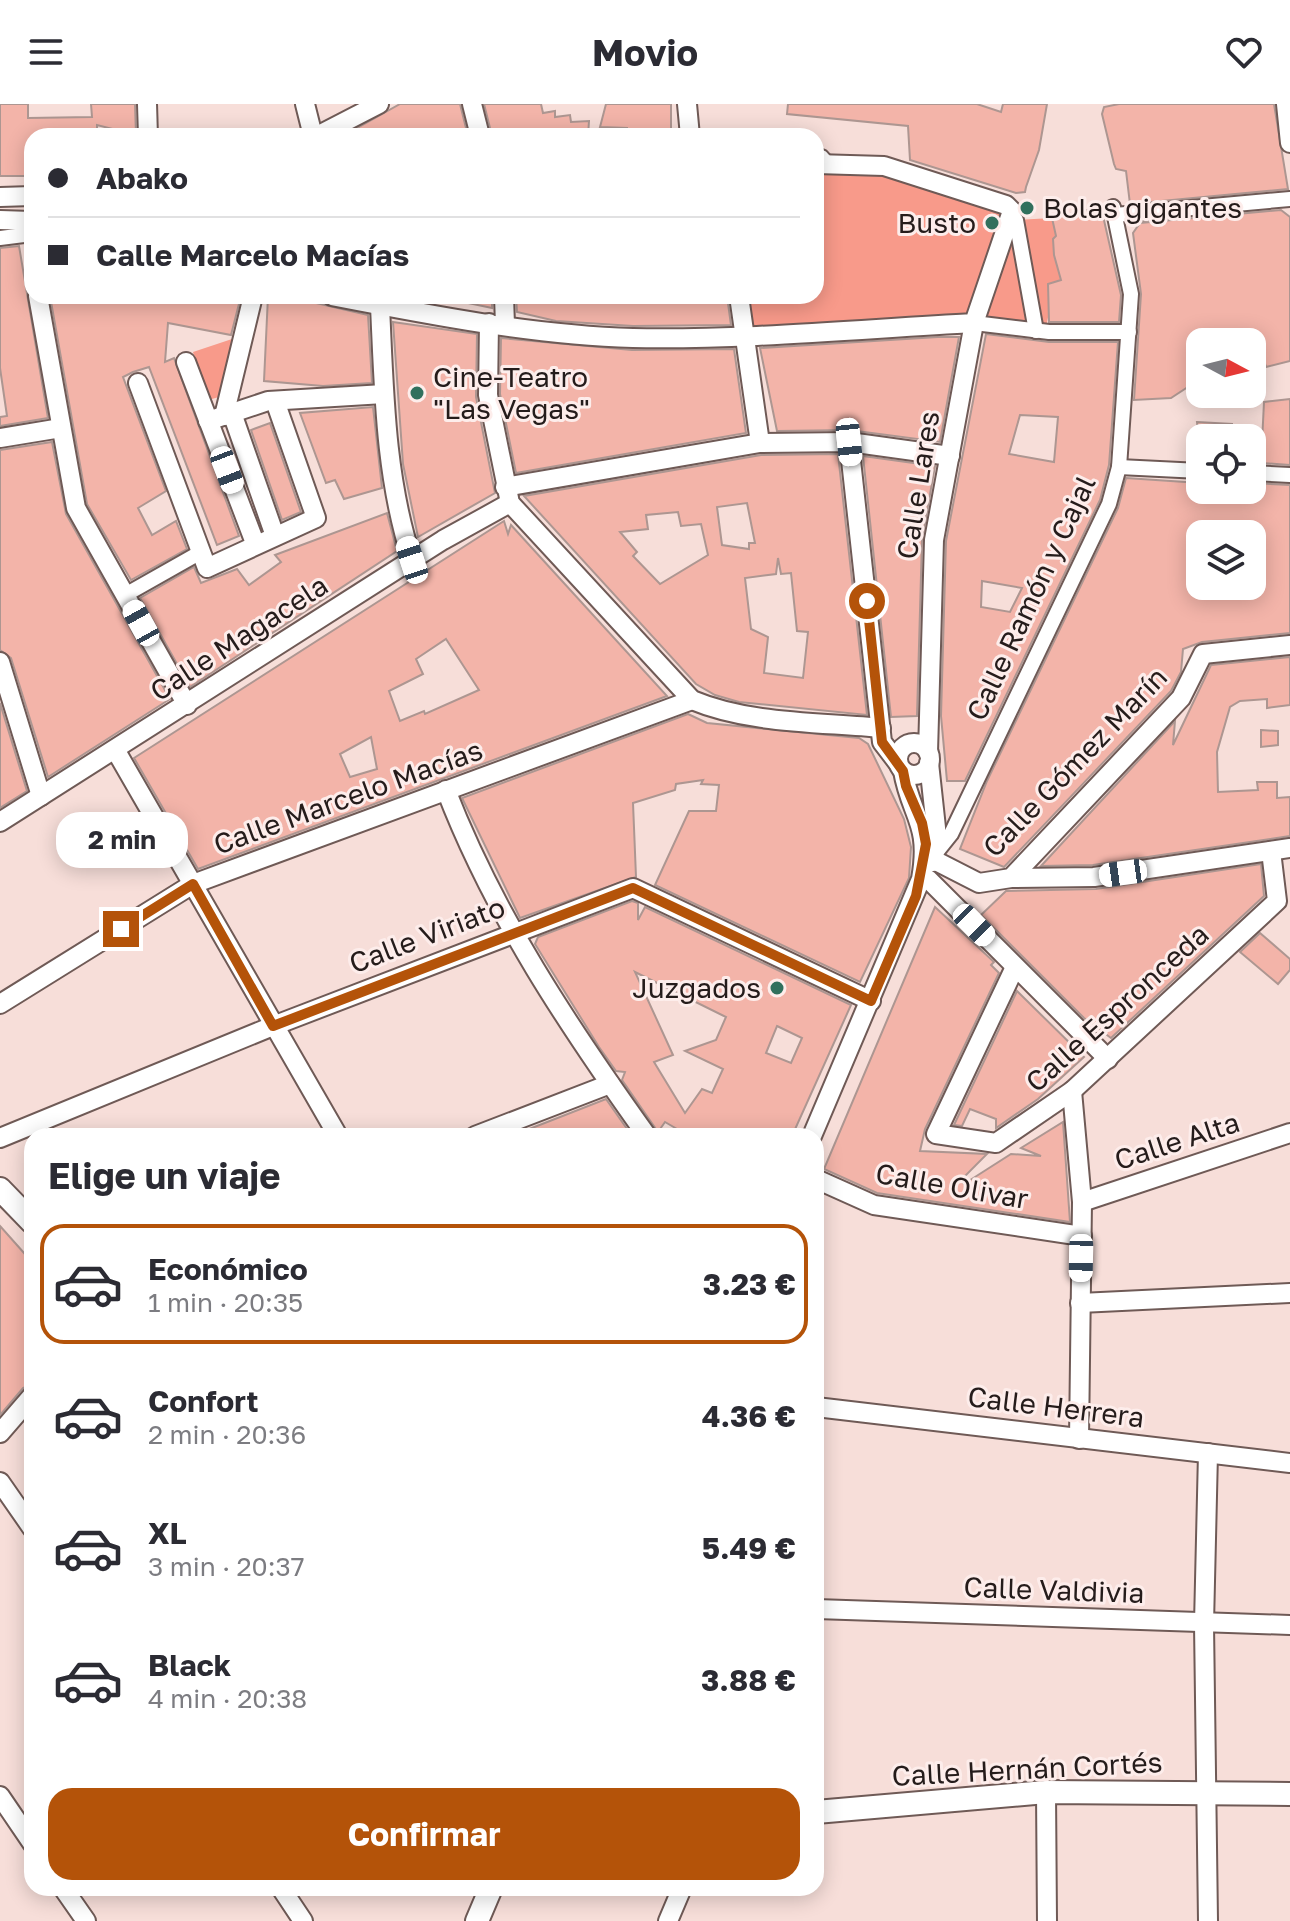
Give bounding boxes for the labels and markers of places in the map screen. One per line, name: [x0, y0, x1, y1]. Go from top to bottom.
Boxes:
place label: Bolas gigantes: [1043, 191, 1242, 224]
marker: Bolas gigantes: [1018, 199, 1036, 217]
place label: Busto: [897, 206, 976, 239]
marker: Busto: [983, 214, 1001, 232]
place label: Cine-Teatro "Las Vegas": [433, 360, 590, 425]
marker: Cine-Teatro "Las Vegas": [408, 384, 426, 402]
place label: Juzgados: [632, 971, 761, 1004]
marker: Juzgados: [768, 979, 786, 997]

